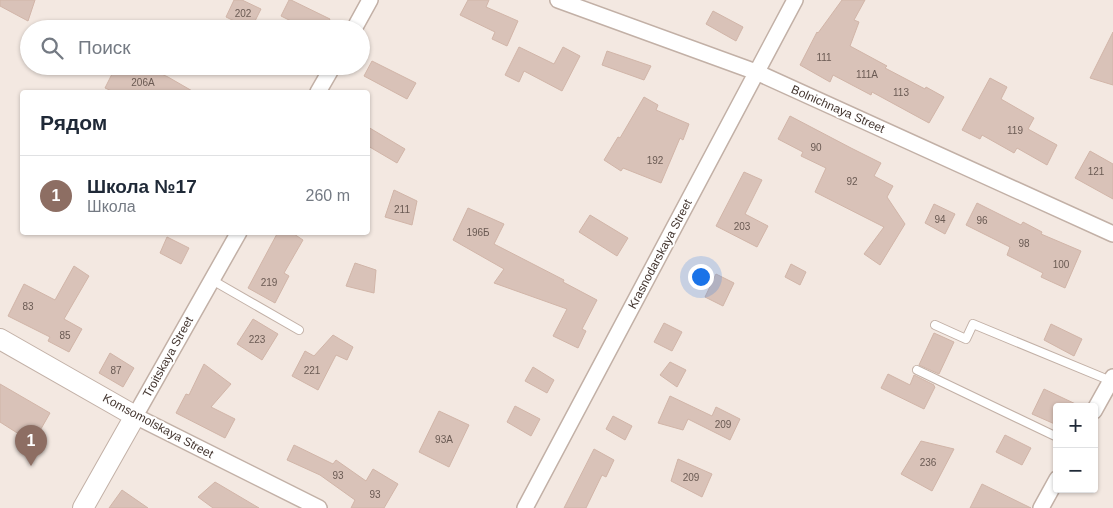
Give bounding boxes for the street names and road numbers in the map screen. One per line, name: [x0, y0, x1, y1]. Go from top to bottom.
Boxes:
street label: Bolnichnaya Street: [789, 82, 887, 136]
street label: Krasnodarskaya Street: [625, 196, 695, 311]
street label: Troitskaya Street: [140, 314, 196, 400]
street label: Komsomolskaya Street: [100, 391, 216, 461]

